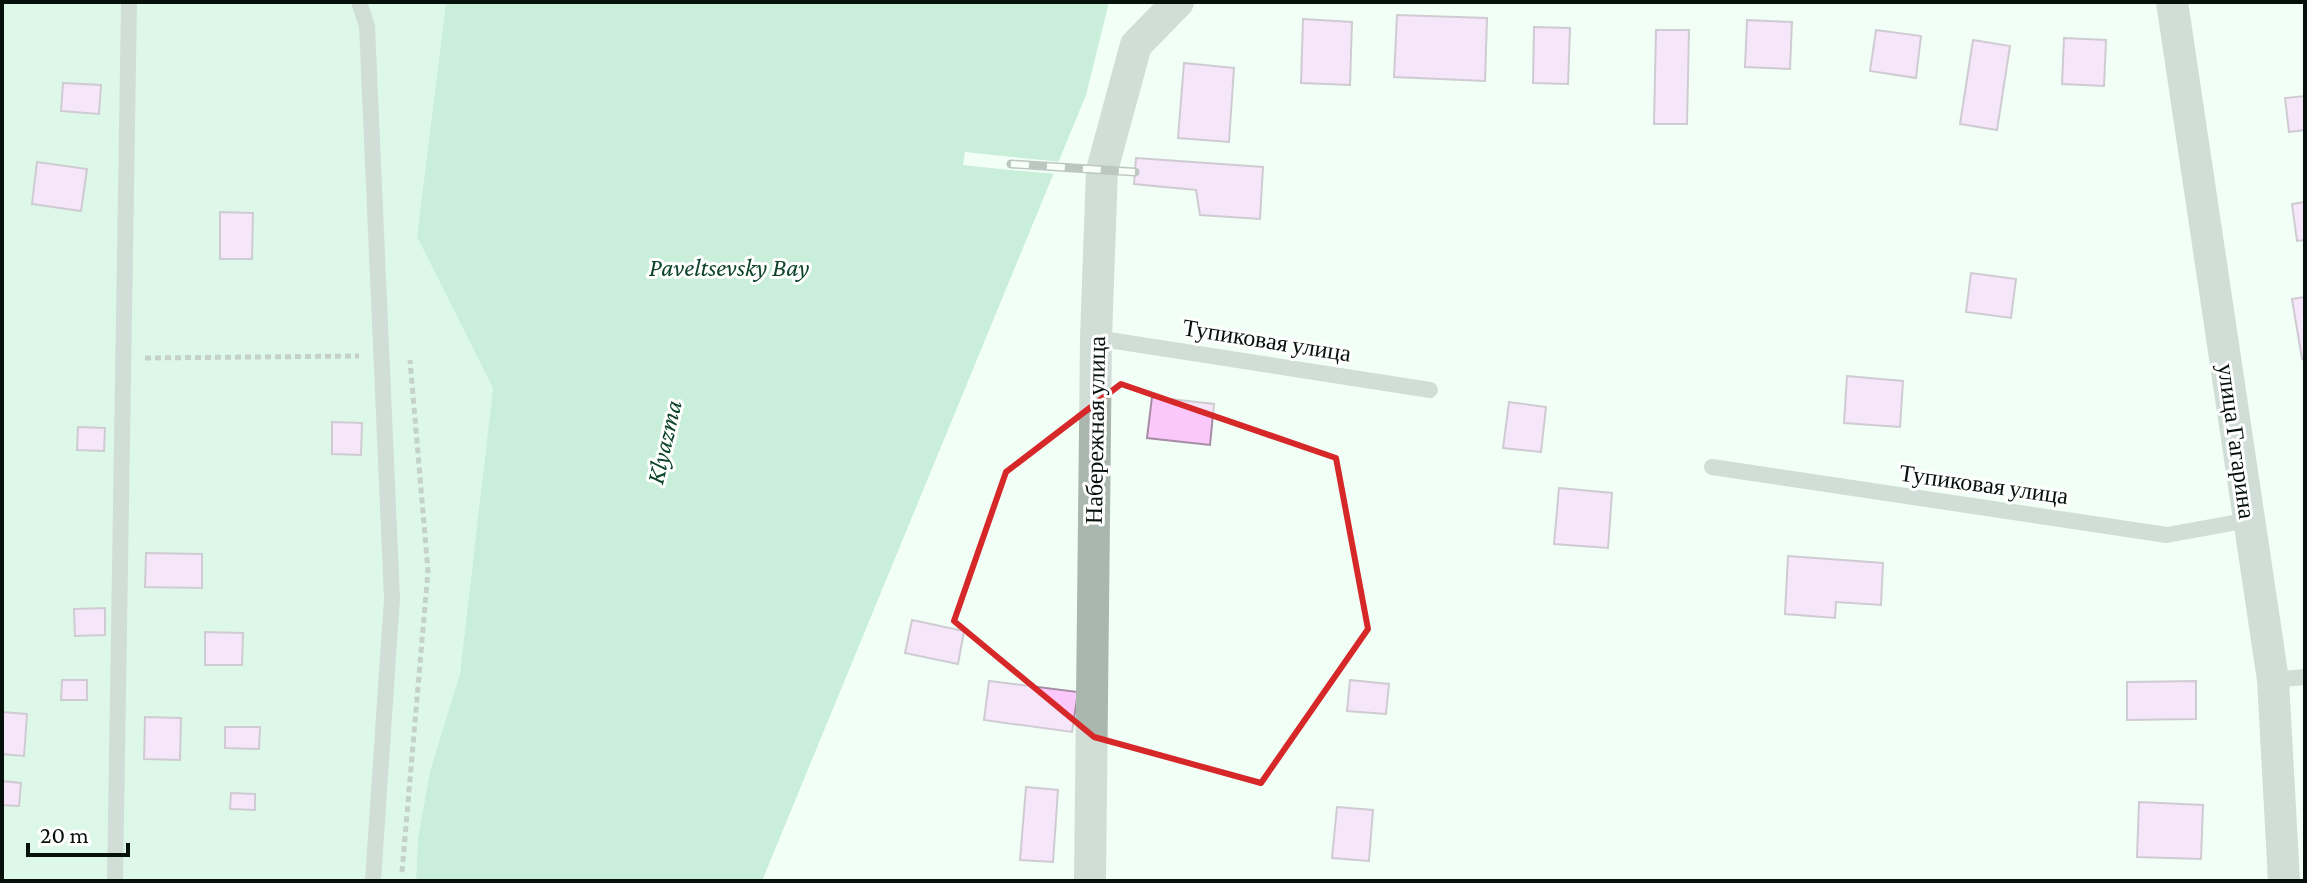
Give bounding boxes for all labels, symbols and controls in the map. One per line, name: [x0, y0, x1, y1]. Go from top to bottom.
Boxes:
water label: Paveltsevsky Bay: [649, 253, 809, 282]
street label: Тупиковая улица: [1181, 313, 1353, 367]
street label: Набережная улица: [1080, 335, 1110, 524]
street label: улица Гагарина: [2213, 362, 2261, 521]
water label: Klyazma: [640, 397, 688, 487]
street label: Тупиковая улица: [1898, 459, 2070, 509]
scale bar: [28, 807, 128, 857]
text: 20 m: [40, 821, 89, 848]

